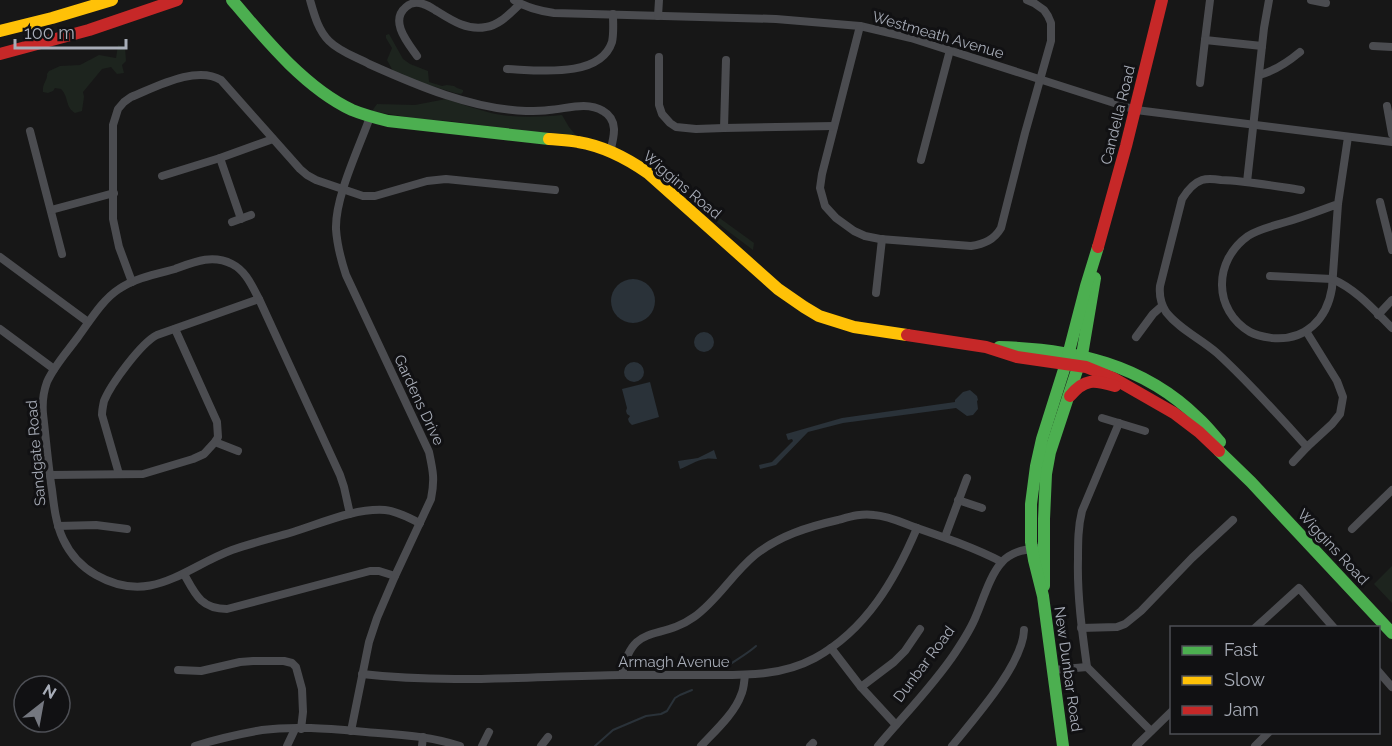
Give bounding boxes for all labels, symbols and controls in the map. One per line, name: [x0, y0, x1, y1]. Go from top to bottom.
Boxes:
street label: Westmeath Avenue: [870, 8, 1006, 62]
scale bar: [15, 12, 126, 50]
text: 100 m: [24, 22, 75, 43]
street label: Candella Road: [1097, 64, 1139, 166]
street label: Wiggins Road: [639, 147, 725, 223]
street label: Gardens Drive: [390, 352, 448, 448]
street label: Sandgate Road: [22, 399, 50, 507]
street label: Wiggins Road: [1293, 506, 1373, 588]
street label: New Dunbar Road: [1050, 605, 1086, 733]
street label: Dunbar Road: [890, 622, 958, 706]
legend: [1170, 626, 1380, 734]
text: Fast: [1224, 639, 1258, 660]
street label: Armagh Avenue: [618, 653, 730, 671]
text: Slow: [1224, 669, 1265, 690]
north arrow: [12, 674, 72, 734]
text: N: [39, 680, 60, 703]
text: Jam: [1224, 699, 1259, 720]

